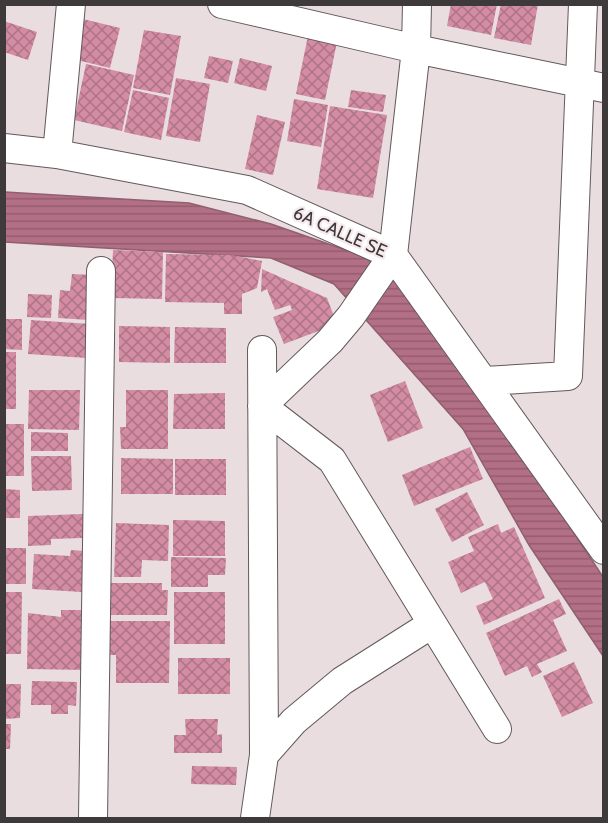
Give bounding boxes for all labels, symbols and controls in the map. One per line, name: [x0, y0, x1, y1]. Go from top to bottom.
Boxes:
street label: 6A CALLE SE: [290, 202, 390, 262]

